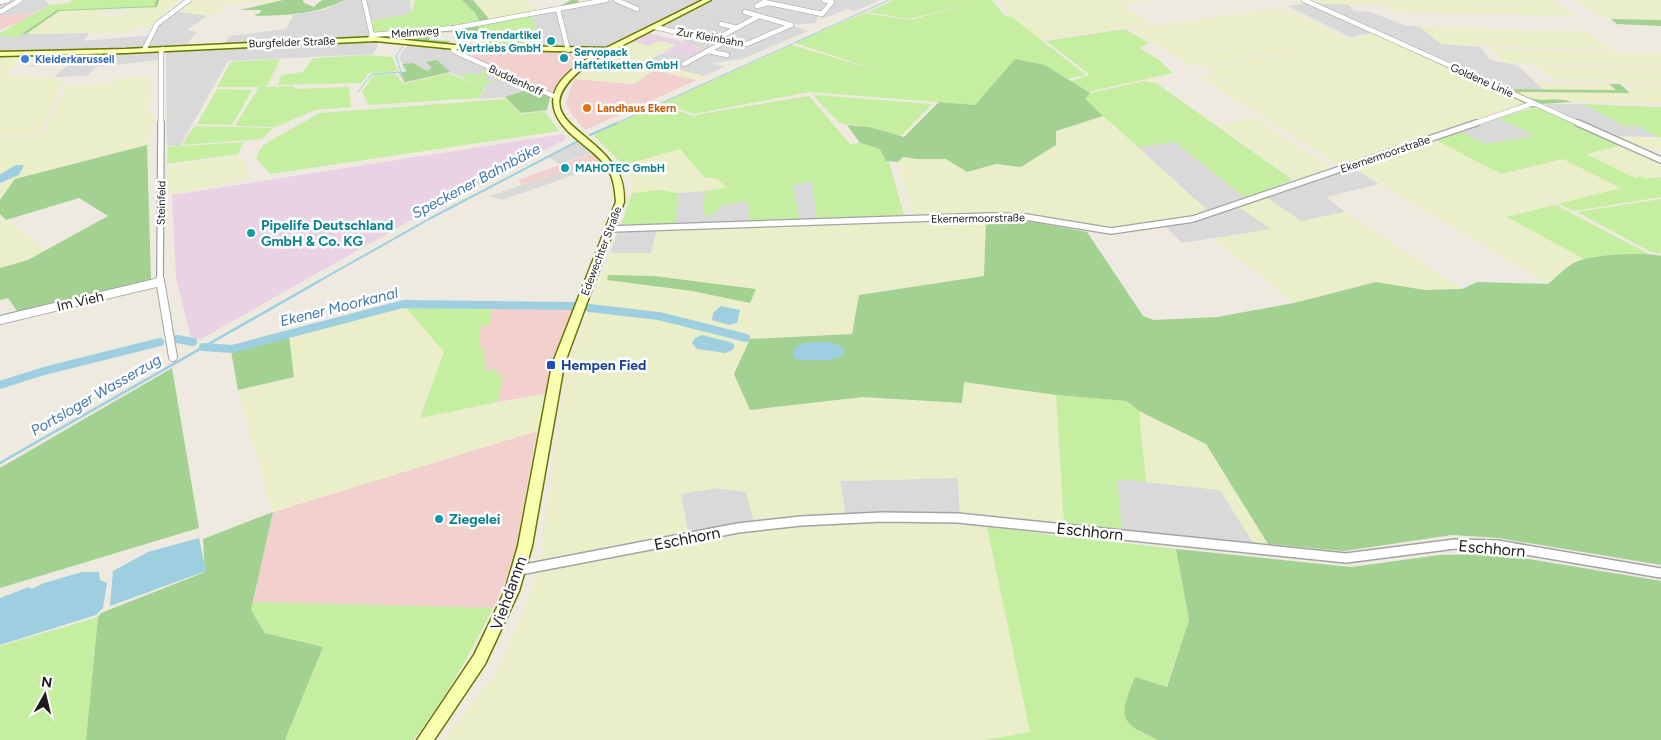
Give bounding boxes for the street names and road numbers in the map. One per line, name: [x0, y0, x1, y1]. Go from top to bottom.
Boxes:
street label: Melmweg: [391, 24, 440, 41]
street label: Zur Kleinbahn: [675, 25, 744, 50]
street label: Burgfelder Straße: [248, 34, 336, 51]
street label: Goldene Linie: [1448, 61, 1515, 100]
street label: Buddenhoff: [487, 62, 546, 99]
street label: Ekernermoorstraße: [1339, 133, 1432, 176]
street label: Steinfeld: [155, 181, 168, 225]
street label: Edewechter Straße: [578, 205, 624, 298]
street label: Ekernermoorstraße: [931, 211, 1025, 226]
street label: Im Vieh: [55, 288, 105, 315]
street label: Eschhorn: [1056, 519, 1124, 544]
street label: Eschhorn: [652, 523, 722, 554]
street label: Eschhorn: [1458, 536, 1526, 561]
street label: Viehdamm: [486, 554, 531, 633]

